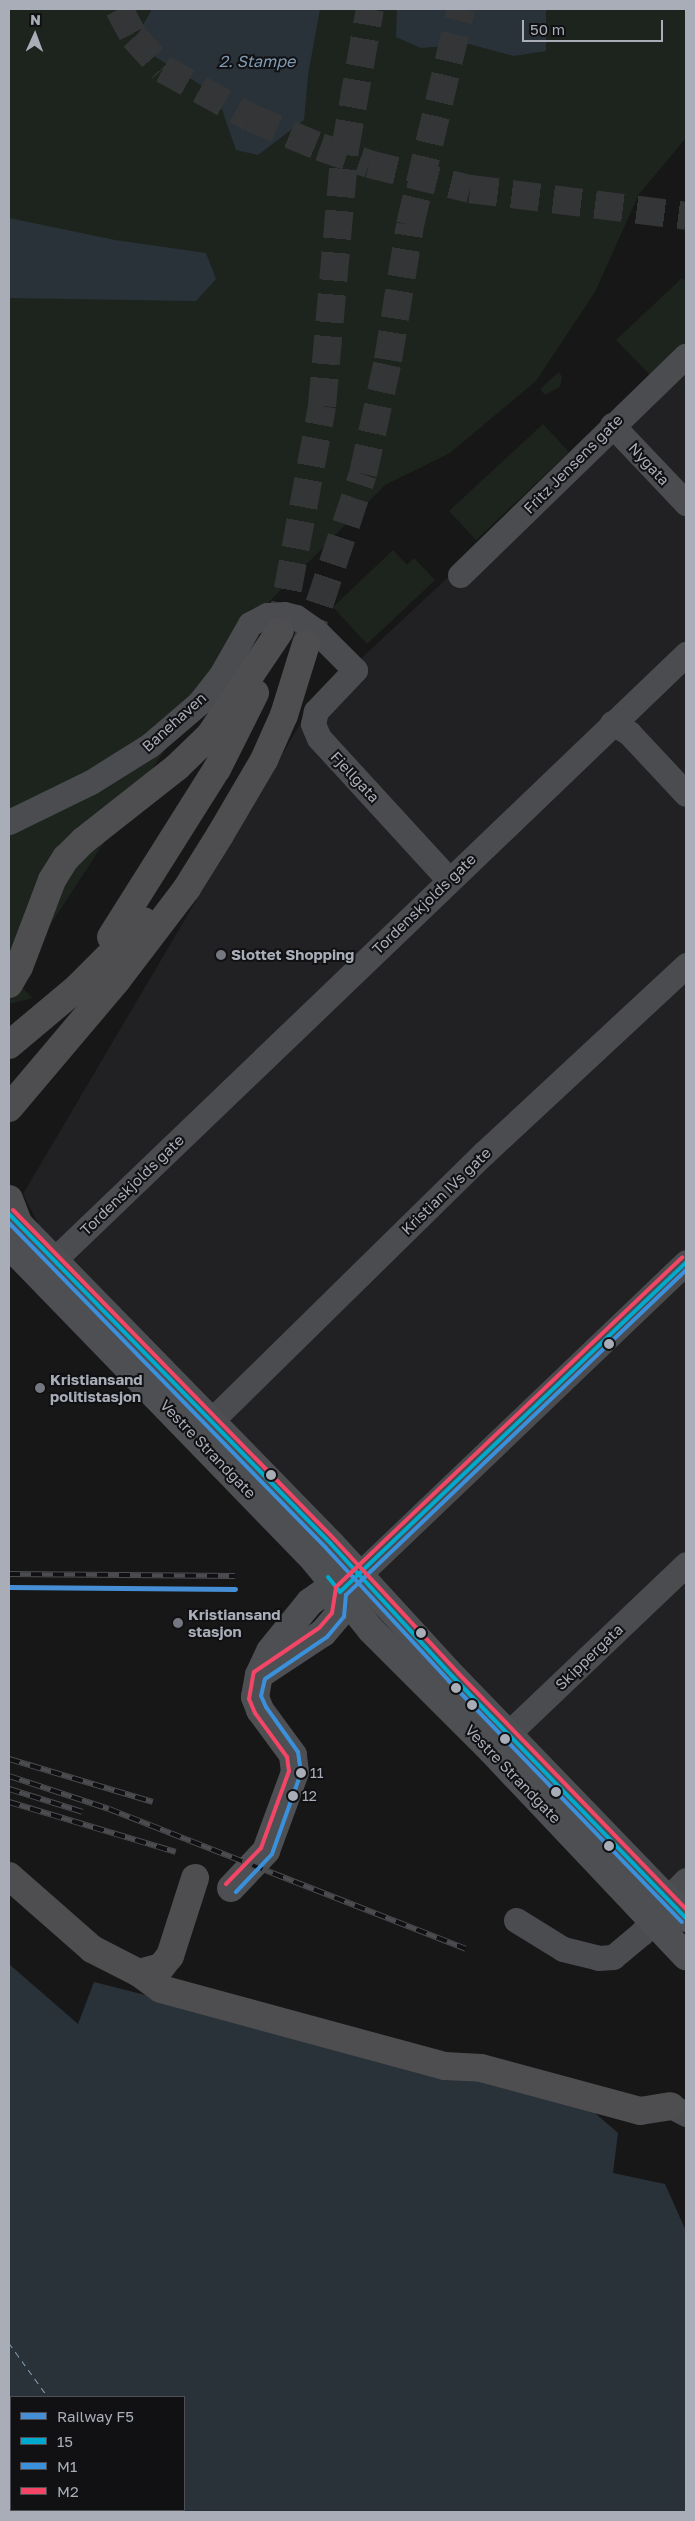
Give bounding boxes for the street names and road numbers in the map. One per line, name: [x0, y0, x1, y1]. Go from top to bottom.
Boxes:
street label: Fritz Jensens gate: [520, 411, 626, 517]
street label: Nygata: [625, 439, 673, 489]
street label: Banehaven: [138, 689, 210, 755]
street label: Fjellgata: [327, 748, 383, 806]
street label: Tordenskjolds gate: [368, 850, 480, 958]
street label: Tordenskjolds gate: [76, 1131, 188, 1239]
street label: Kristian IVs gate: [397, 1144, 495, 1238]
street label: Vestre Strandgate: [156, 1396, 260, 1502]
street label: Skippergata: [551, 1620, 627, 1694]
street label: Vestre Strandgate: [461, 1721, 565, 1827]

